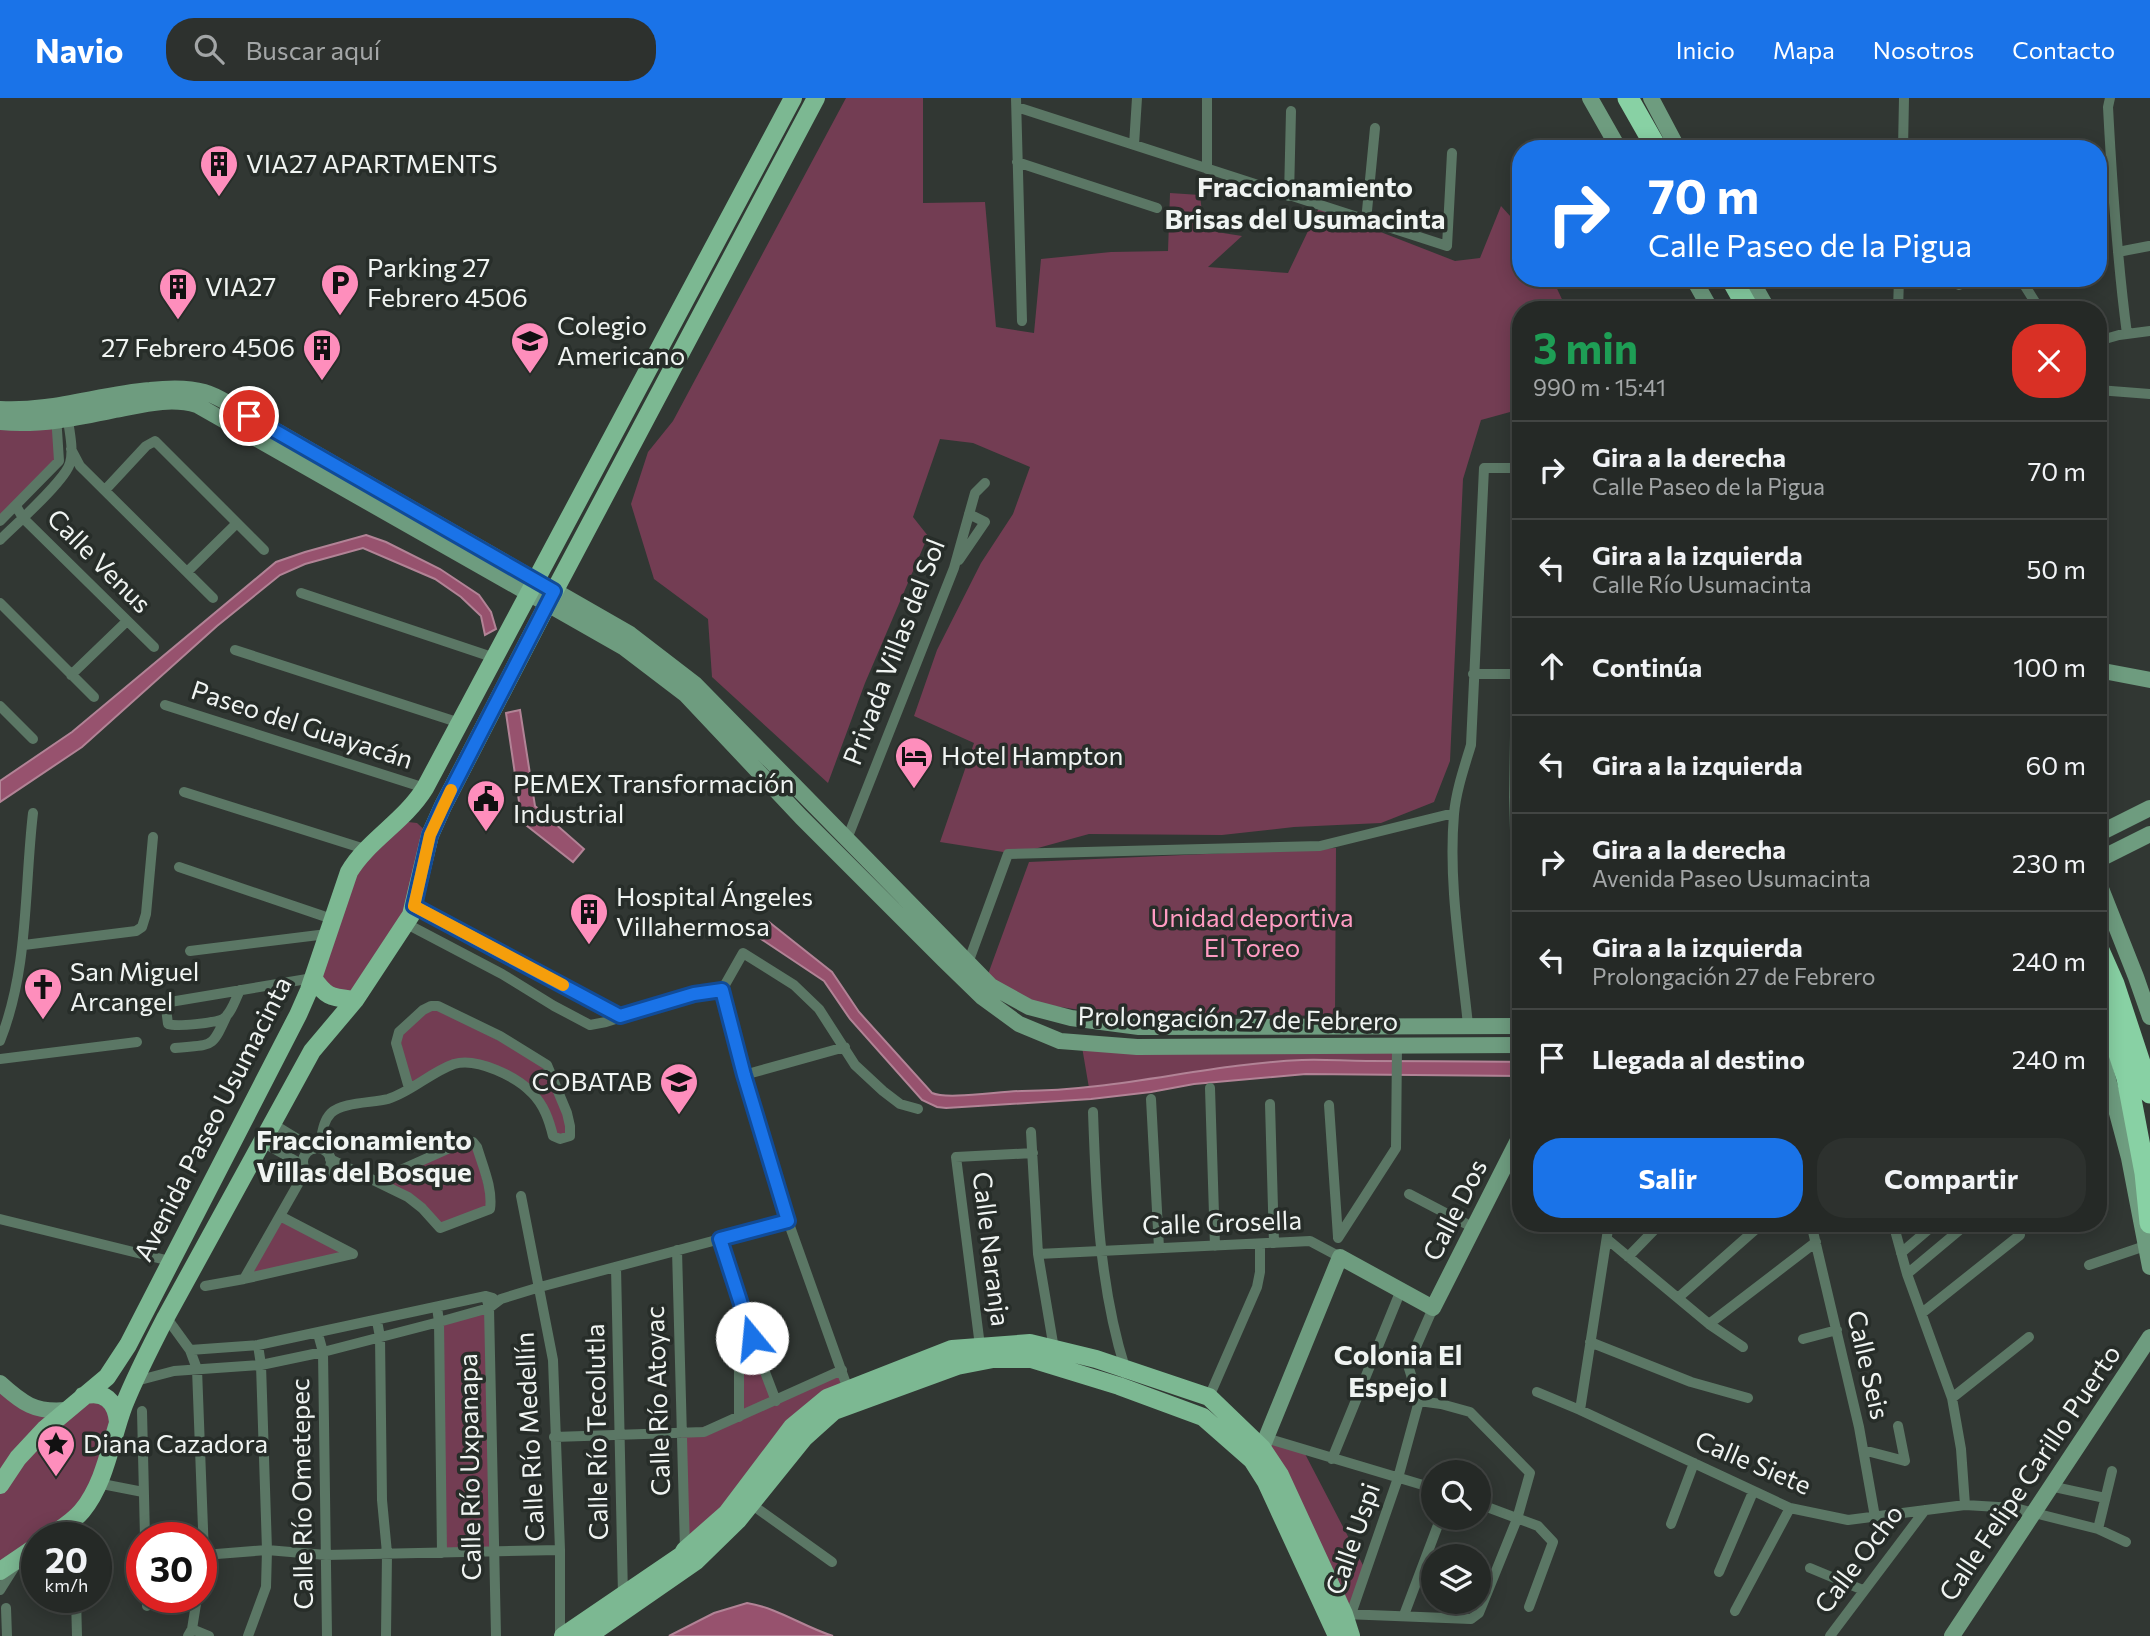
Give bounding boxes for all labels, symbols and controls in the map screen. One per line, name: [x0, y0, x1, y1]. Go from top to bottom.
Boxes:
search box: [166, 18, 656, 81]
text: Navio: [35, 29, 124, 70]
icon: search: [190, 30, 228, 68]
text: Buscar aquí: [246, 34, 381, 65]
text: Inicio: [1676, 35, 1735, 64]
text: Mapa: [1773, 35, 1835, 64]
text: Nosotros: [1873, 35, 1974, 64]
text: Contacto: [2012, 35, 2115, 64]
building icon: VIA27 APARTMENTS: [198, 143, 240, 198]
place label: VIA27 APARTMENTS: [246, 147, 497, 178]
text: 70 m: [1648, 164, 1759, 224]
icon: right: [1533, 168, 1624, 259]
district label: Fraccionamiento Brisas del Usumacinta: [1165, 169, 1445, 235]
text: Calle Paseo de la Pigua: [1648, 224, 1972, 264]
place label: Parking 27 Febrero 4506: [367, 251, 528, 312]
parking icon: Parking 27 Febrero 4506: [319, 262, 361, 317]
building icon: VIA27: [157, 266, 199, 321]
place label: VIA27: [205, 270, 276, 301]
place label: Colegio Americano: [557, 309, 685, 370]
school or university icon: Colegio Americano: [509, 320, 551, 375]
text: 3 min: [1533, 321, 1638, 373]
button: close: [2012, 324, 2086, 398]
building icon: 27 Febrero 4506: [301, 327, 343, 382]
place label: 27 Febrero 4506: [101, 331, 295, 362]
text: 990 m · 15:41: [1533, 373, 1666, 401]
pin: [219, 386, 279, 446]
icon: arrive: [230, 397, 268, 435]
text: Gira a la derecha: [1592, 441, 1786, 472]
icon: right: [1533, 451, 1571, 489]
text: 70 m: [2028, 455, 2086, 486]
text: Calle Paseo de la Pigua: [1592, 472, 1825, 500]
street label: Calle Venus: [42, 501, 159, 618]
street label: Privada Villas del Sol: [835, 534, 950, 769]
text: Gira a la izquierda: [1592, 539, 1803, 570]
icon: left: [1533, 549, 1571, 587]
text: 50 m: [2026, 553, 2086, 584]
text: Calle Río Usumacinta: [1592, 570, 1812, 598]
icon: ahead: [1533, 647, 1571, 685]
text: Continúa: [1592, 651, 1702, 682]
text: 100 m: [2013, 651, 2086, 682]
street label: Paseo del Guayacán: [188, 673, 417, 774]
hotel icon: Hotel Hampton: [893, 735, 935, 790]
place label: Hotel Hampton: [941, 739, 1123, 770]
icon: left: [1533, 745, 1571, 783]
text: Gira a la izquierda: [1592, 749, 1803, 780]
text: 60 m: [2026, 749, 2086, 780]
place label: PEMEX Transformación Industrial: [513, 767, 794, 828]
public building icon: PEMEX Transformación Industrial: [465, 778, 507, 833]
text: Gira a la derecha: [1592, 833, 1786, 864]
icon: right: [1533, 843, 1571, 881]
text: 230 m: [2012, 847, 2086, 878]
text: Avenida Paseo Usumacinta: [1592, 864, 1871, 892]
place label: Hospital Ángeles Villahermosa: [616, 880, 813, 941]
building icon: Hospital Ángeles Villahermosa: [568, 891, 610, 946]
park label: Unidad deportiva El Toreo: [1150, 901, 1354, 962]
text: Gira a la izquierda: [1592, 931, 1803, 962]
icon: left: [1533, 941, 1571, 979]
text: 240 m: [2012, 945, 2086, 976]
place label: San Miguel Arcangel: [70, 955, 199, 1016]
text: Prolongación 27 de Febrero: [1592, 962, 1876, 990]
church icon: San Miguel Arcangel: [22, 966, 64, 1021]
street label: Avenida Paseo Usumacinta: [126, 971, 297, 1266]
street label: Prolongación 27 de Febrero: [1077, 999, 1399, 1036]
icon: arrive: [1533, 1039, 1571, 1077]
text: Llegada al destino: [1592, 1043, 1805, 1074]
text: 240 m: [2012, 1043, 2086, 1074]
school or university icon: COBATAB: [658, 1061, 700, 1116]
place label: COBATAB: [531, 1065, 652, 1096]
district label: Fraccionamiento Villas del Bosque: [256, 1122, 472, 1188]
button: Salir: [1533, 1138, 1803, 1218]
button: Compartir: [1817, 1138, 2086, 1218]
street label: Calle Dos: [1415, 1153, 1492, 1265]
street label: Calle Naranja: [968, 1170, 1017, 1328]
street label: Calle Grosella: [1141, 1203, 1302, 1240]
position arrow: [715, 1301, 789, 1375]
street label: Calle Río Atoyac: [638, 1306, 675, 1497]
street label: Calle Seis: [1842, 1307, 1897, 1422]
street label: Calle Río Tecolutla: [578, 1323, 613, 1541]
street label: Calle Río Medellín: [508, 1331, 549, 1543]
district label: Colonia El Espejo I: [1334, 1337, 1462, 1403]
street label: Calle Felipe Carillo Puerto: [1932, 1338, 2126, 1606]
street label: Calle Río Uxpanapa: [451, 1353, 486, 1581]
street label: Calle Río Ometepec: [283, 1378, 318, 1610]
place icon: Diana Cazadora: [35, 1423, 77, 1478]
street label: Calle Siete: [1691, 1423, 1816, 1500]
place label: Diana Cazadora: [83, 1427, 268, 1458]
map controls: [1421, 1460, 1491, 1614]
button: search: [1421, 1460, 1491, 1530]
street label: Calle Uspi: [1318, 1479, 1385, 1598]
street label: Calle Ocho: [1807, 1498, 1909, 1618]
speed limit sign: 30: [126, 1522, 217, 1613]
text: 20: [45, 1537, 88, 1580]
button: layers: [1421, 1544, 1491, 1614]
text: km/h: [45, 1574, 88, 1596]

